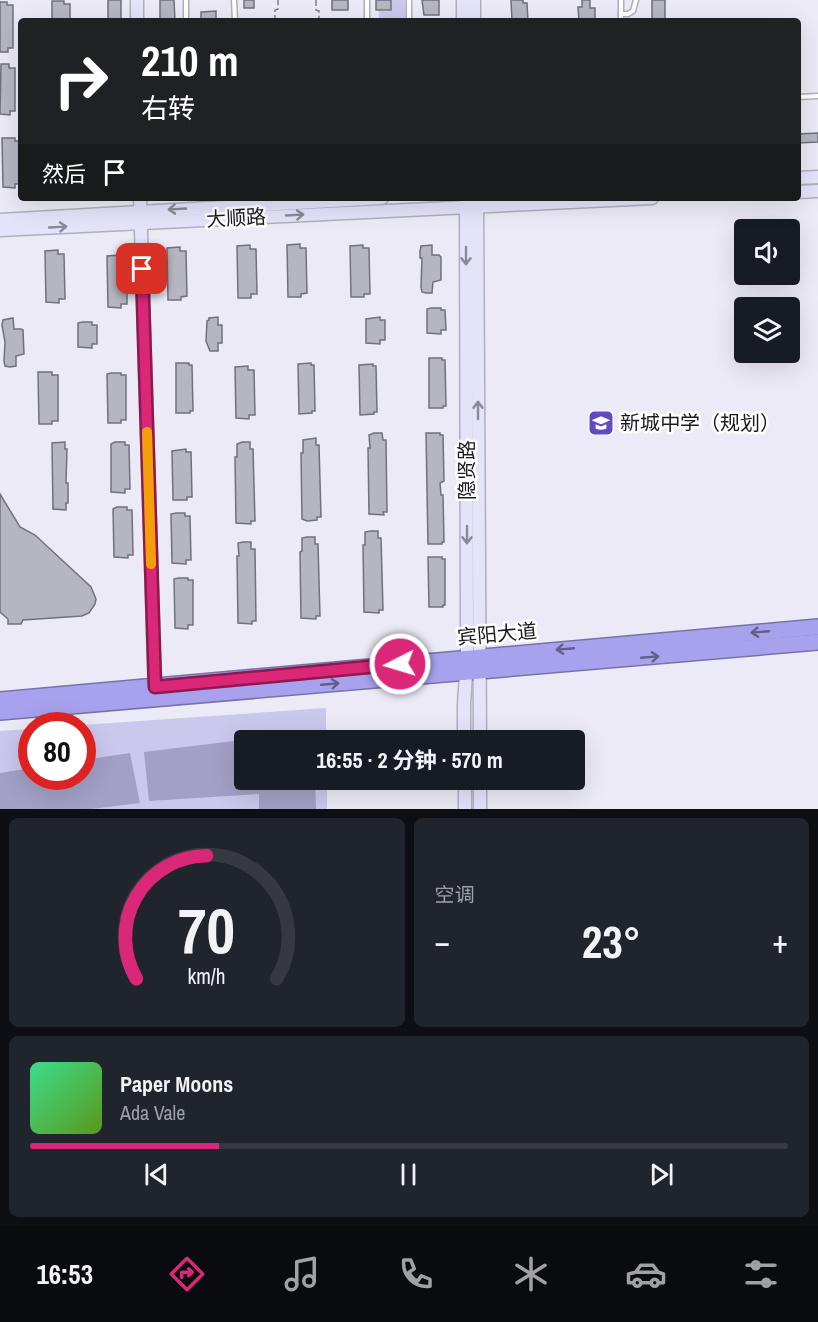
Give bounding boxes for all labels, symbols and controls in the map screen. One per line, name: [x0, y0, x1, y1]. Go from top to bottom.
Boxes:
text: 210 m: [141, 33, 239, 89]
icon: right: [42, 42, 120, 120]
text: 右转: [141, 90, 195, 126]
icon: arrive: [98, 156, 131, 189]
text: 然后: [42, 159, 86, 189]
street label: 大顺路: [205, 202, 267, 233]
one-way arrow: [168, 204, 188, 215]
one-way arrow: [285, 209, 305, 220]
map controls: [734, 219, 800, 363]
button: sound: [734, 219, 800, 285]
one-way arrow: [48, 222, 68, 233]
pin: [116, 243, 167, 294]
one-way arrow: [460, 246, 472, 266]
icon: arrive: [125, 252, 158, 285]
button: layers: [734, 297, 800, 363]
one-way arrow: [472, 400, 484, 420]
school or university icon: 新城中学（规划）: [586, 408, 616, 438]
place label: 新城中学（规划）: [620, 409, 780, 436]
street label: 隐贤路: [453, 440, 480, 500]
one-way arrow: [461, 525, 473, 545]
street label: 宾阳大道: [456, 617, 538, 650]
one-way arrow: [750, 627, 770, 638]
position arrow: [368, 632, 432, 696]
one-way arrow: [556, 644, 576, 655]
one-way arrow: [640, 651, 660, 662]
one-way arrow: [320, 678, 340, 689]
speed limit sign: 80: [18, 712, 96, 790]
text: 16:55 · 2 分钟 · 570 m: [316, 745, 503, 775]
text: 空调: [435, 881, 475, 908]
text: 70: [178, 888, 235, 972]
text: 23°: [582, 911, 641, 972]
text: −: [435, 919, 450, 963]
text: +: [772, 919, 788, 963]
text: km/h: [188, 963, 226, 992]
text: Paper Moons: [120, 1069, 233, 1099]
text: Ada Vale: [120, 1099, 185, 1126]
icon: previous: [140, 1158, 173, 1191]
icon: pause: [392, 1158, 425, 1191]
icon: next: [645, 1158, 678, 1191]
icon: directions: [166, 1253, 208, 1295]
icon: music: [281, 1253, 323, 1295]
icon: phone: [395, 1253, 437, 1295]
icon: climate: [510, 1253, 552, 1295]
icon: car: [625, 1253, 667, 1295]
icon: filters: [740, 1253, 782, 1295]
text: 16:53: [36, 1256, 93, 1292]

